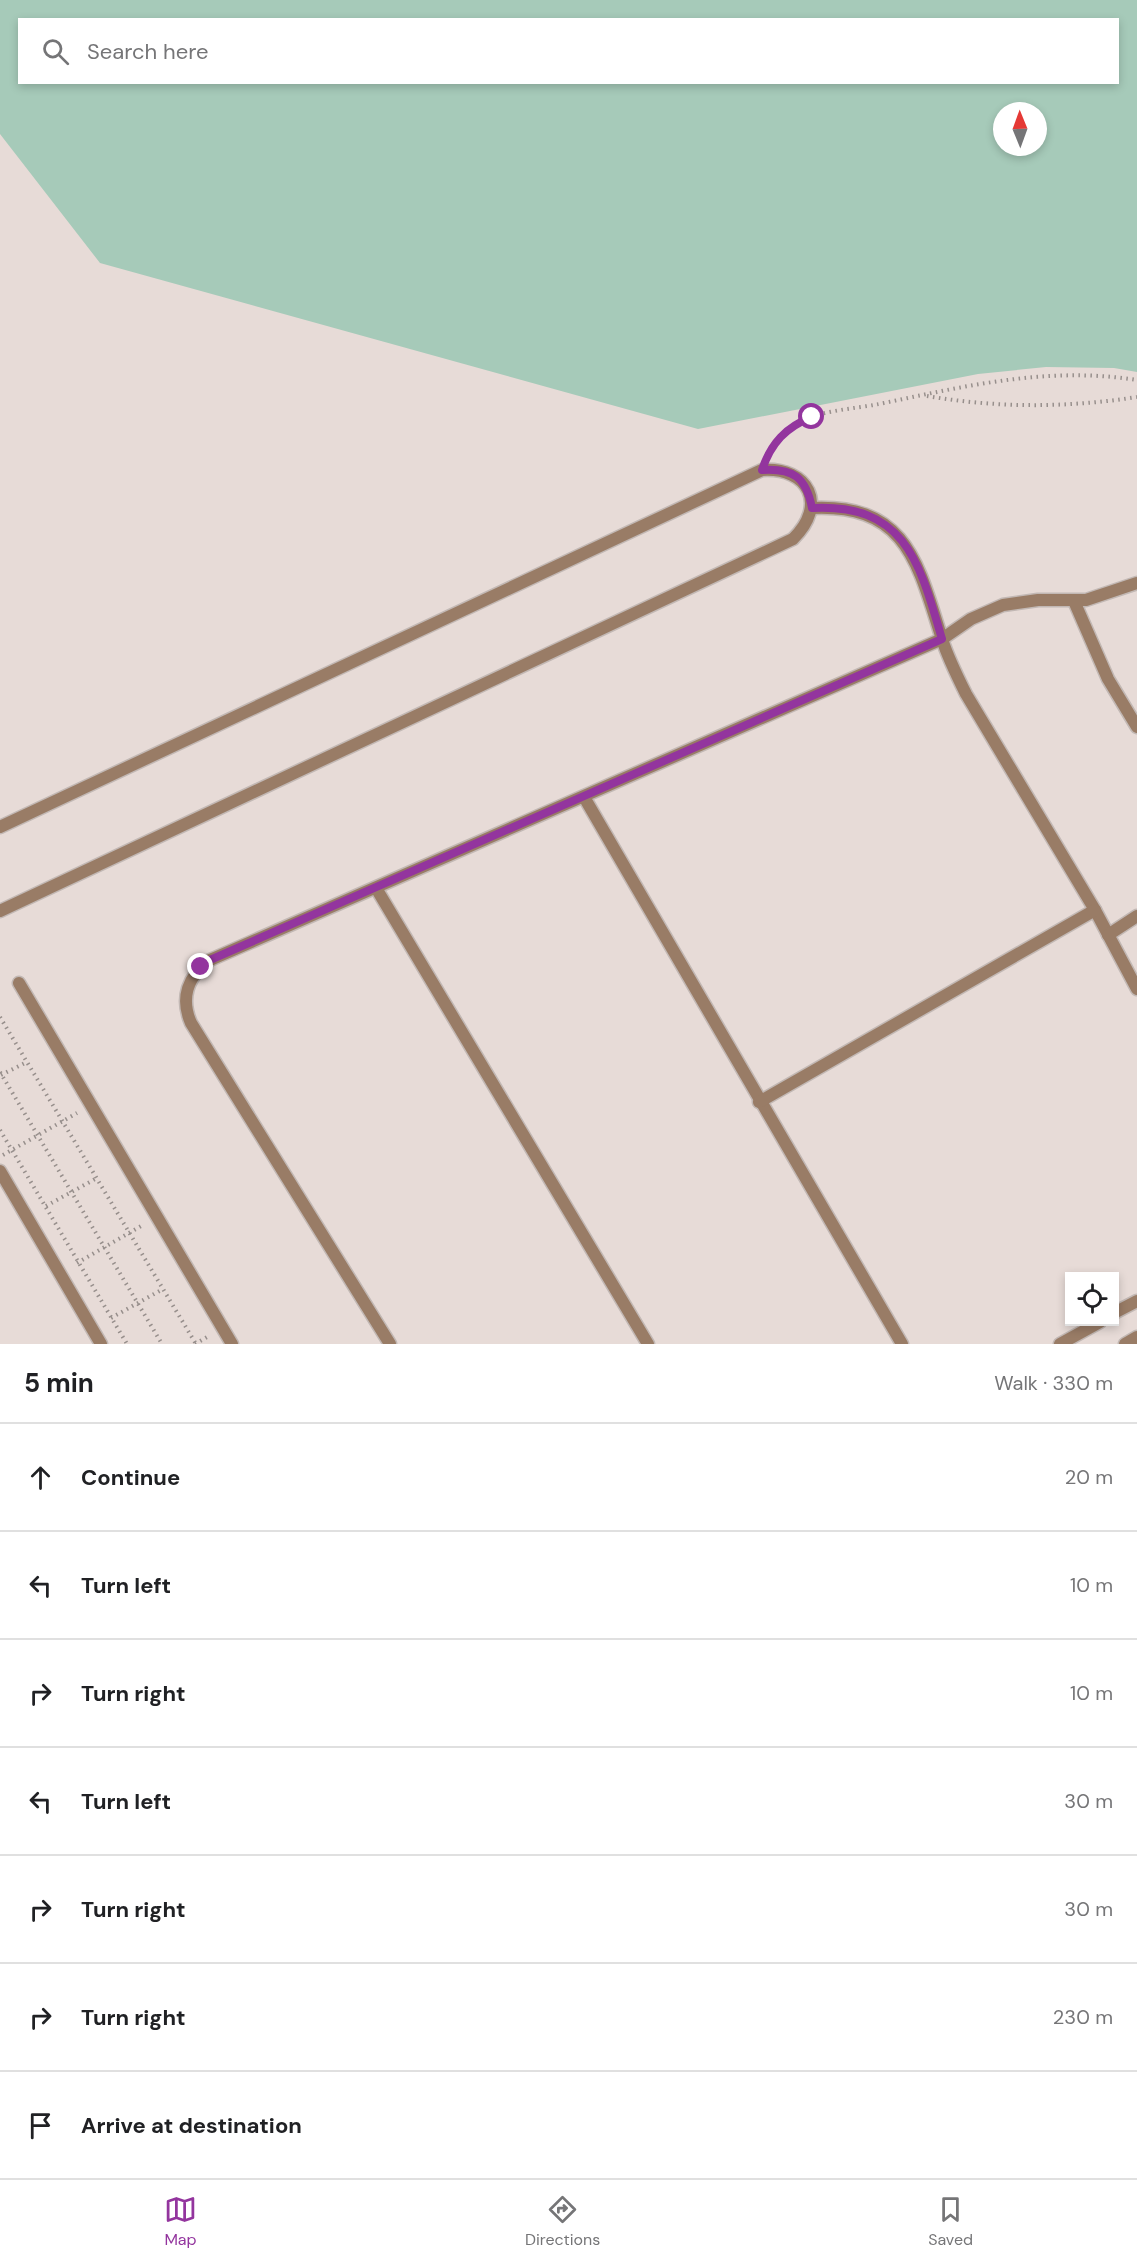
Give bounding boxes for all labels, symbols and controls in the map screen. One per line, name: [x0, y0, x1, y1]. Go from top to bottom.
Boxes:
search box: [18, 18, 1119, 84]
icon: search: [39, 35, 72, 68]
text: Search here: [87, 37, 208, 66]
north arrow: [993, 102, 1047, 156]
route start: [798, 403, 824, 429]
route end: [187, 953, 213, 979]
map controls: [1065, 1272, 1119, 1326]
button: locate: [1065, 1272, 1119, 1326]
text: 5 min: [24, 1366, 94, 1400]
text: Walk · 330 m: [994, 1370, 1113, 1396]
icon: ahead: [24, 1461, 57, 1494]
text: Continue: [81, 1463, 180, 1492]
text: 20 m: [1065, 1464, 1113, 1490]
icon: left: [24, 1569, 57, 1602]
text: Turn left: [81, 1571, 171, 1600]
text: 10 m: [1070, 1572, 1113, 1598]
icon: right: [24, 1677, 57, 1710]
text: Turn right: [81, 1679, 186, 1708]
text: 10 m: [1070, 1680, 1113, 1706]
icon: left: [24, 1785, 57, 1818]
text: Turn left: [81, 1787, 171, 1816]
text: 30 m: [1064, 1788, 1113, 1814]
icon: right: [24, 1893, 57, 1926]
text: Turn right: [81, 1895, 186, 1924]
text: 30 m: [1064, 1896, 1113, 1922]
icon: right: [24, 2001, 57, 2034]
text: Turn right: [81, 2003, 186, 2032]
text: 230 m: [1053, 2004, 1113, 2030]
icon: arrive: [24, 2109, 57, 2142]
text: Arrive at destination: [81, 2111, 302, 2140]
tab: Map: [164, 2193, 197, 2250]
tab: Directions: [525, 2193, 600, 2250]
tab: Saved: [928, 2193, 973, 2250]

